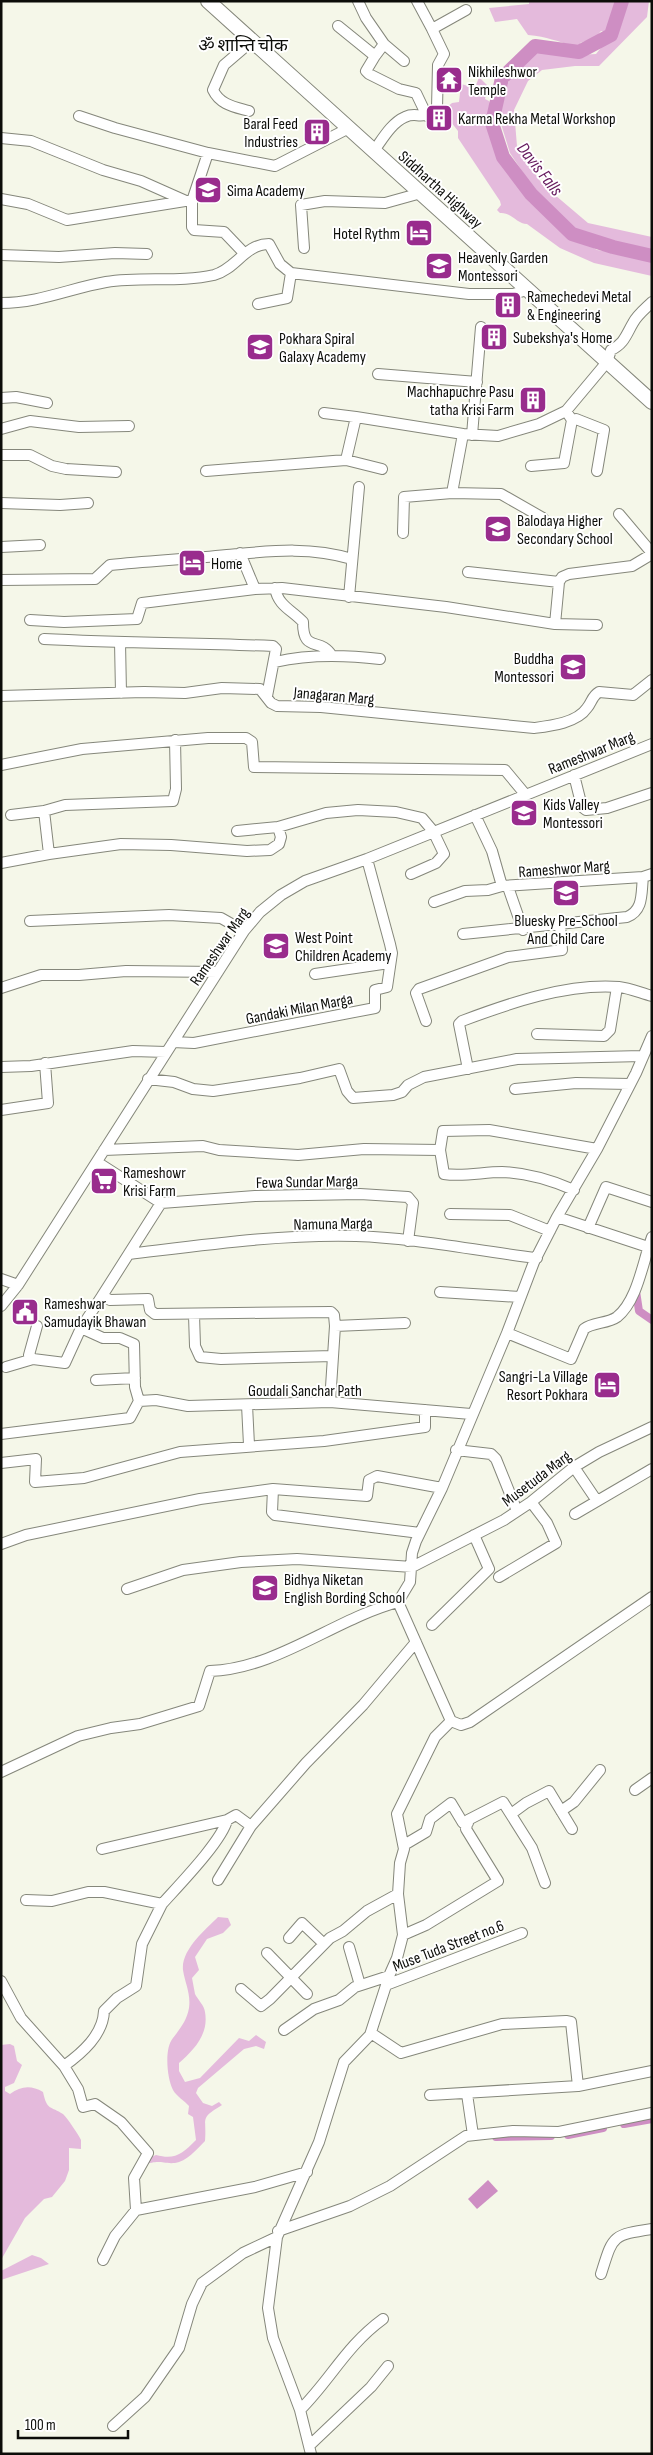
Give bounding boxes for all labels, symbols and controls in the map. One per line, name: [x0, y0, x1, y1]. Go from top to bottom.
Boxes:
district label: ॐ शान्ति चोक: [198, 35, 289, 56]
place label: Nikhileshwor Temple: [468, 63, 538, 100]
temple icon: Nikhileshwor Temple: [434, 65, 464, 95]
building icon: Karma Rekha Metal Workshop: [424, 103, 454, 133]
place label: Karma Rekha Metal Workshop: [458, 110, 616, 129]
place label: Baral Feed Industries: [243, 115, 298, 152]
building icon: Baral Feed Industries: [302, 117, 332, 147]
water label: Davis Falls: [512, 138, 567, 201]
street label: Siddhartha Highway: [394, 147, 486, 233]
school or university icon: Sima Academy: [193, 175, 223, 205]
place label: Sima Academy: [227, 182, 305, 201]
hotel icon: Hotel Rythm: [404, 218, 434, 248]
place label: Hotel Rythm: [333, 225, 400, 244]
place label: Heavenly Garden Montessori: [458, 249, 548, 286]
school or university icon: Heavenly Garden Montessori: [424, 251, 454, 281]
place label: Ramechedevi Metal & Engineering: [527, 288, 631, 325]
building icon: Ramechedevi Metal & Engineering: [493, 290, 523, 320]
building icon: Subekshya's Home: [479, 322, 509, 352]
place label: Subekshya's Home: [513, 329, 612, 348]
place label: Pokhara Spiral Galaxy Academy: [279, 330, 366, 367]
school or university icon: Pokhara Spiral Galaxy Academy: [245, 332, 275, 362]
place label: Machhapuchre Pasu tatha Krisi Farm: [407, 383, 514, 420]
building icon: Machhapuchre Pasu tatha Krisi Farm: [518, 385, 548, 415]
place label: Balodaya Higher Secondary School: [517, 512, 613, 549]
school or university icon: Balodaya Higher Secondary School: [483, 514, 513, 544]
hotel icon: Home: [177, 548, 207, 578]
place label: Home: [211, 555, 242, 574]
place label: Buddha Montessori: [494, 650, 554, 687]
school or university icon: Buddha Montessori: [558, 652, 588, 682]
street label: Janagaran Marg: [292, 683, 375, 709]
street label: Rameshwar Marg: [546, 728, 637, 779]
place label: Kids Valley Montessori: [543, 796, 603, 833]
school or university icon: Kids Valley Montessori: [509, 798, 539, 828]
street label: Rameshwor Marg: [518, 857, 610, 882]
school or university icon: Bluesky Pre-School And Child Care: [551, 878, 581, 908]
street label: Rameshwar Marg: [186, 904, 254, 990]
place label: Bluesky Pre-School And Child Care: [514, 912, 618, 949]
place label: West Point Children Academy: [295, 929, 391, 966]
school or university icon: West Point Children Academy: [261, 931, 291, 961]
street label: Gandaki Milan Marga: [244, 990, 354, 1029]
place label: Rameshowr Krisi Farm: [123, 1164, 186, 1201]
supermarket icon: Rameshowr Krisi Farm: [89, 1166, 119, 1196]
street label: Fewa Sundar Marga: [256, 1172, 358, 1193]
street label: Namuna Marga: [293, 1214, 373, 1235]
place label: Rameshwar Samudayik Bhawan: [44, 1295, 146, 1332]
public building icon: Rameshwar Samudayik Bhawan: [10, 1297, 40, 1327]
place label: Sangri-La Village Resort Pokhara: [499, 1368, 588, 1405]
hotel icon: Sangri-La Village Resort Pokhara: [592, 1370, 622, 1400]
street label: Goudali Sanchar Path: [248, 1382, 362, 1401]
street label: Musetuda Marg: [499, 1447, 575, 1511]
place label: Bidhya Niketan English Bording School: [284, 1571, 405, 1608]
school or university icon: Bidhya Niketan English Bording School: [250, 1573, 280, 1603]
street label: Muse Tuda Street no.6: [390, 1916, 507, 1976]
scale bar: [18, 2408, 128, 2440]
text: 100 m: [25, 2416, 56, 2435]

